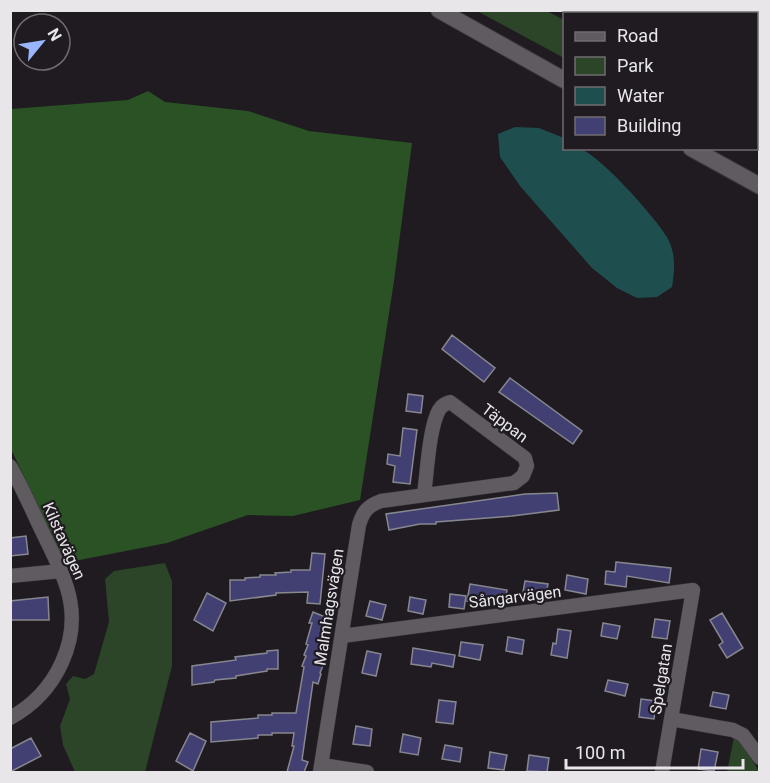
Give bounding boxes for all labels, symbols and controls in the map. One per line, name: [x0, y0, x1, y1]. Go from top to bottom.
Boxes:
north arrow: [12, 12, 72, 72]
legend: [563, 12, 758, 150]
text: N: [44, 25, 66, 44]
text: Road: [617, 25, 658, 46]
text: Park: [617, 55, 654, 76]
text: Water: [617, 85, 664, 106]
text: Building: [617, 115, 681, 136]
street label: Täppan: [478, 400, 532, 446]
street label: Kilstavägen: [39, 499, 89, 583]
street label: Malmhagsvägen: [310, 547, 348, 667]
street label: Sångarvägen: [468, 582, 562, 612]
street label: Spelgatan: [646, 642, 676, 716]
scale bar: [566, 732, 743, 770]
text: 100 m: [575, 742, 626, 763]

